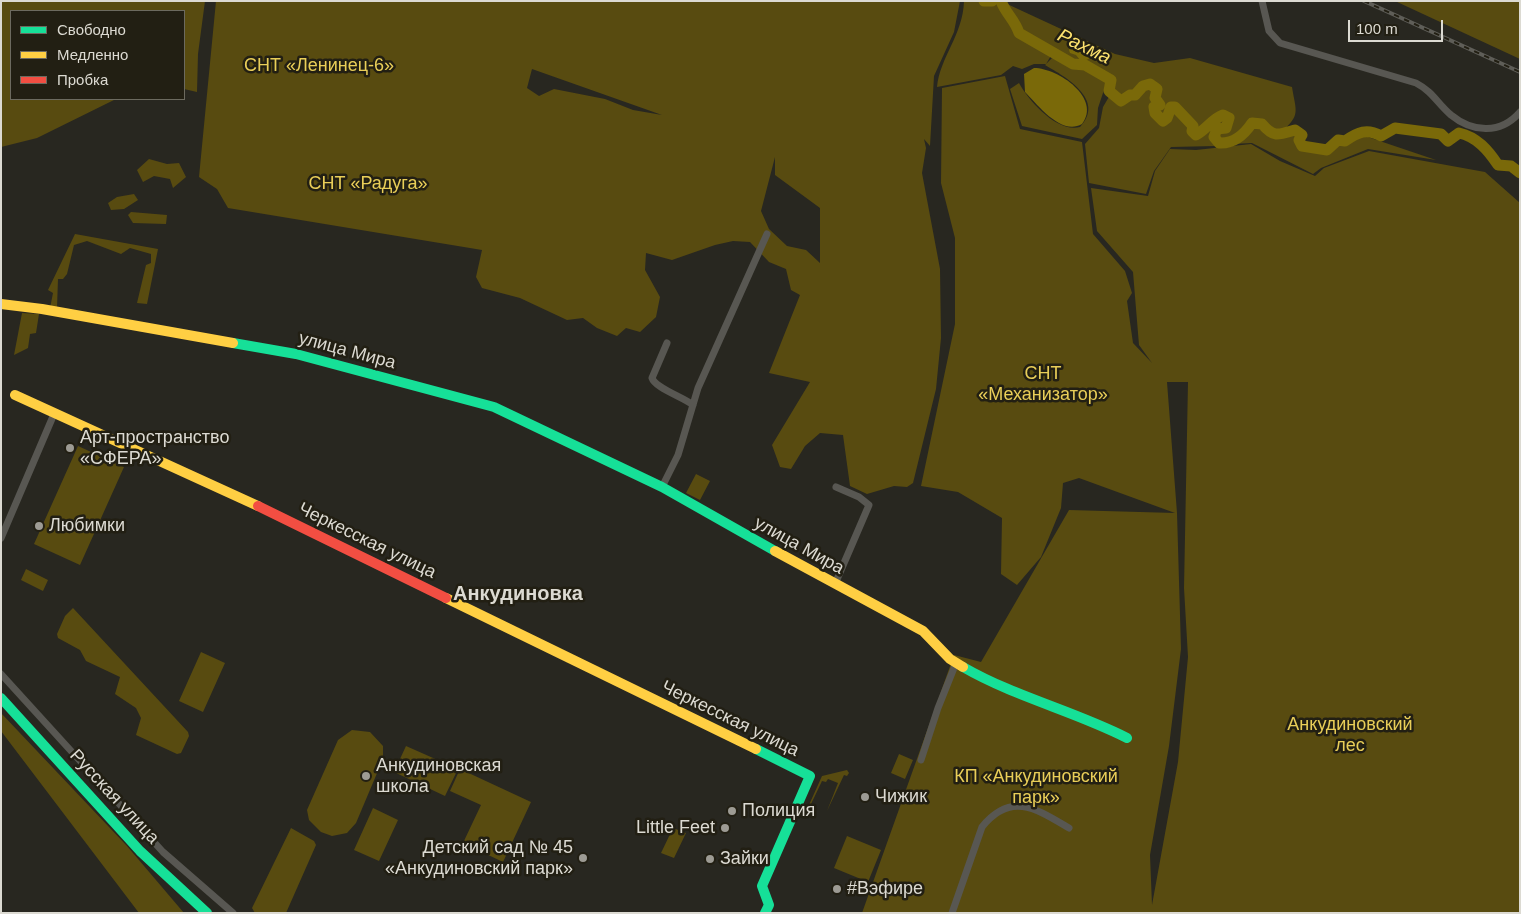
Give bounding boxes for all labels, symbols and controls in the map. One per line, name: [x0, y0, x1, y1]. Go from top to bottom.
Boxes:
legend: [10, 10, 185, 100]
scale bar: [1351, 10, 1446, 42]
text: 100 m: [1356, 20, 1398, 37]
text: Свободно: [57, 21, 126, 38]
water label: Рахма: [1054, 24, 1114, 70]
text: Медленно: [57, 46, 128, 63]
park label: СНТ «Ленинец-6»: [244, 55, 394, 77]
text: Пробка: [57, 71, 108, 88]
park label: СНТ «Радуга»: [308, 173, 428, 195]
street label: улица Мира: [296, 328, 398, 374]
park label: СНТ «Механизатор»: [978, 363, 1108, 406]
place label: Арт-пространство «СФЕРА»: [80, 427, 229, 469]
marker: Арт-пространство «СФЕРА»: [64, 442, 76, 454]
street label: Черкесская улица: [295, 498, 439, 584]
street label: улица Мира: [750, 512, 848, 580]
place label: Любимки: [49, 515, 125, 537]
marker: Любимки: [33, 520, 45, 532]
district label: Анкудиновка: [453, 582, 583, 606]
street label: Черкесская улица: [658, 676, 802, 762]
park label: Анкудиновский лес: [1287, 714, 1413, 756]
street label: Русская улица: [65, 745, 163, 849]
place label: Анкудиновская школа: [376, 755, 501, 798]
park label: КП «Анкудиновский парк»: [954, 766, 1118, 809]
marker: Анкудиновская школа: [360, 770, 372, 782]
place label: Чижик: [875, 786, 927, 808]
marker: Чижик: [859, 791, 871, 803]
place label: Полиция: [742, 800, 815, 822]
marker: Полиция: [726, 805, 738, 817]
place label: Little Feet: [636, 817, 715, 839]
marker: Little Feet: [719, 822, 731, 834]
place label: Детский сад № 45 «Анкудиновский парк»: [385, 837, 573, 880]
place label: Зайки: [720, 848, 769, 870]
marker: Детский сад № 45 «Анкудиновский парк»: [577, 852, 589, 864]
marker: Зайки: [704, 853, 716, 865]
place label: #Вэфире: [847, 878, 923, 900]
marker: #Вэфире: [831, 883, 843, 895]

